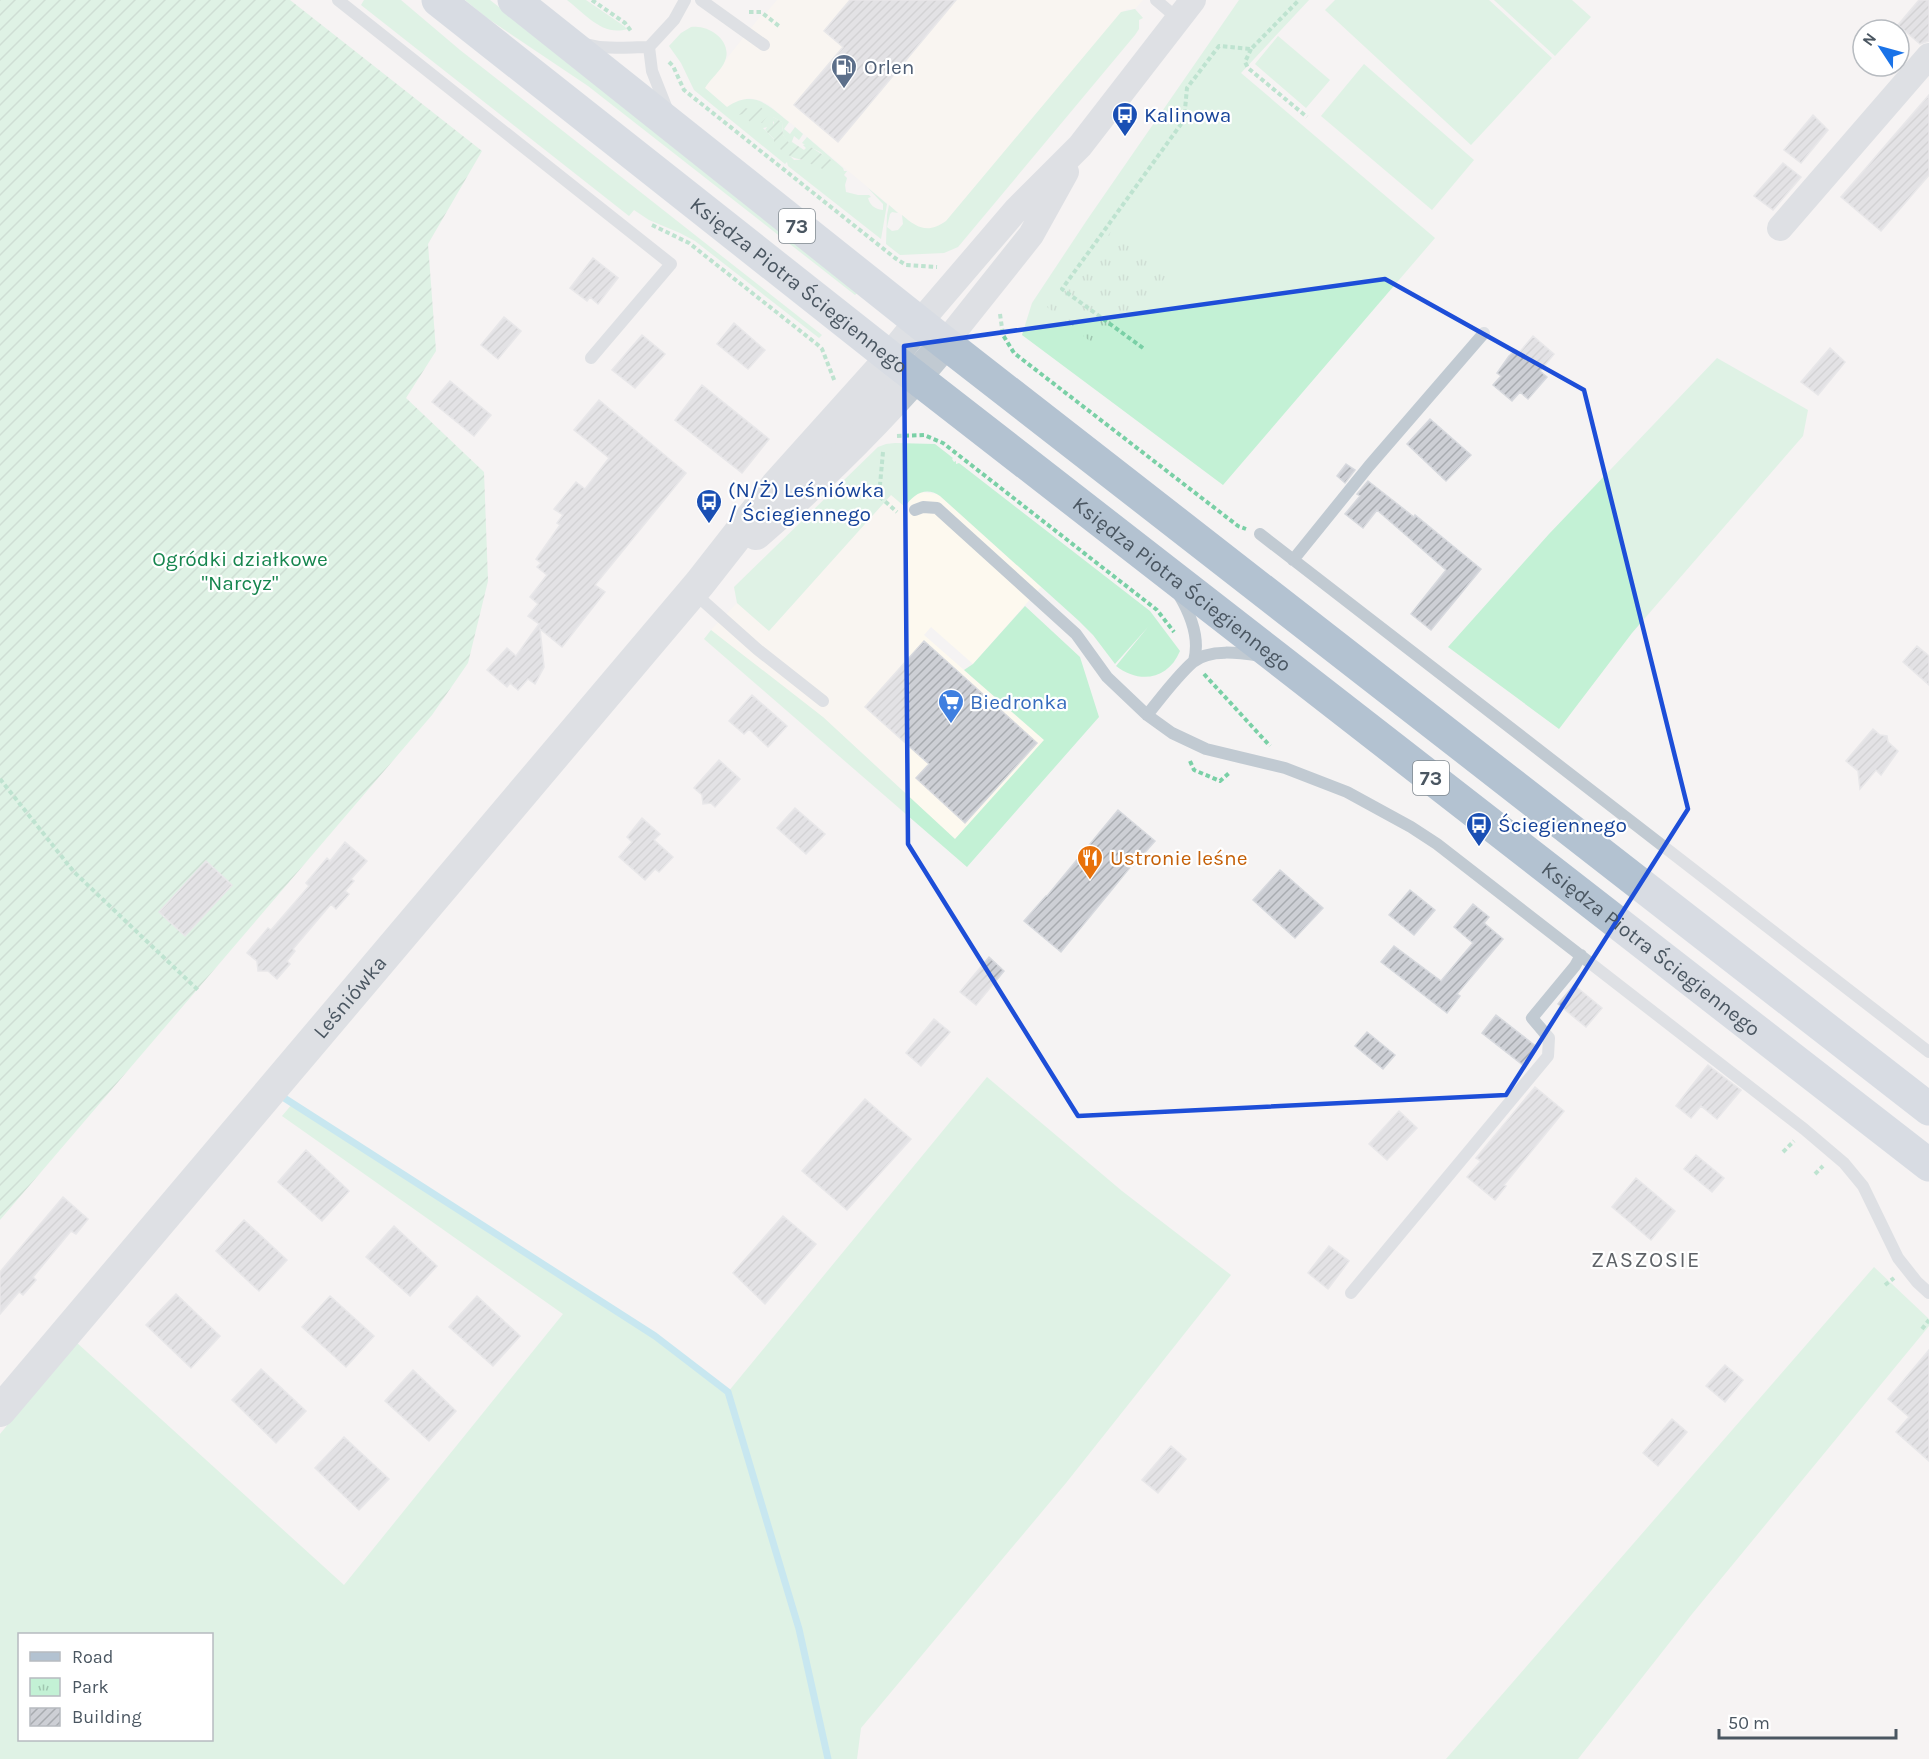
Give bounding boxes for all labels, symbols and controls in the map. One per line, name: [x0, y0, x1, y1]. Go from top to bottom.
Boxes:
north arrow: [1851, 18, 1911, 78]
text: N: [1858, 29, 1880, 50]
fuel station icon: Orlen: [829, 52, 859, 90]
place label: Orlen: [864, 55, 914, 79]
bus stop icon: Kalinowa: [1110, 100, 1140, 138]
place label: Kalinowa: [1144, 103, 1231, 127]
street label: Księdza Piotra Ściegiennego: [685, 192, 912, 378]
road number: 73: [779, 209, 815, 243]
place label: (N/Ż) Leśniówka / Ściegiennego: [728, 478, 884, 526]
bus stop icon: (N/Ż) Leśniówka / Ściegiennego: [694, 487, 724, 525]
street label: Księdza Piotra Ściegiennego: [1068, 492, 1296, 677]
park label: Ogródki działkowe "Narcyz": [152, 547, 328, 595]
supermarket icon: Biedronka: [936, 687, 966, 725]
place label: Biedronka: [970, 690, 1068, 714]
road number: 73: [1413, 761, 1449, 795]
bus stop icon: Ściegiennego: [1464, 810, 1494, 848]
place label: Ściegiennego: [1498, 813, 1627, 837]
restaurant icon: Ustronie leśne: [1075, 843, 1105, 881]
place label: Ustronie leśne: [1110, 846, 1248, 870]
street label: Księdza Piotra Ściegiennego: [1537, 856, 1765, 1041]
street label: Leśniówka: [308, 951, 392, 1043]
district label: ZASZOSIE: [1591, 1247, 1701, 1273]
legend: [18, 1633, 213, 1741]
text: Road: [72, 1646, 113, 1668]
text: Park: [72, 1676, 109, 1698]
scale bar: [1719, 1702, 1896, 1740]
text: Building: [72, 1706, 142, 1728]
text: 50 m: [1728, 1712, 1770, 1734]

